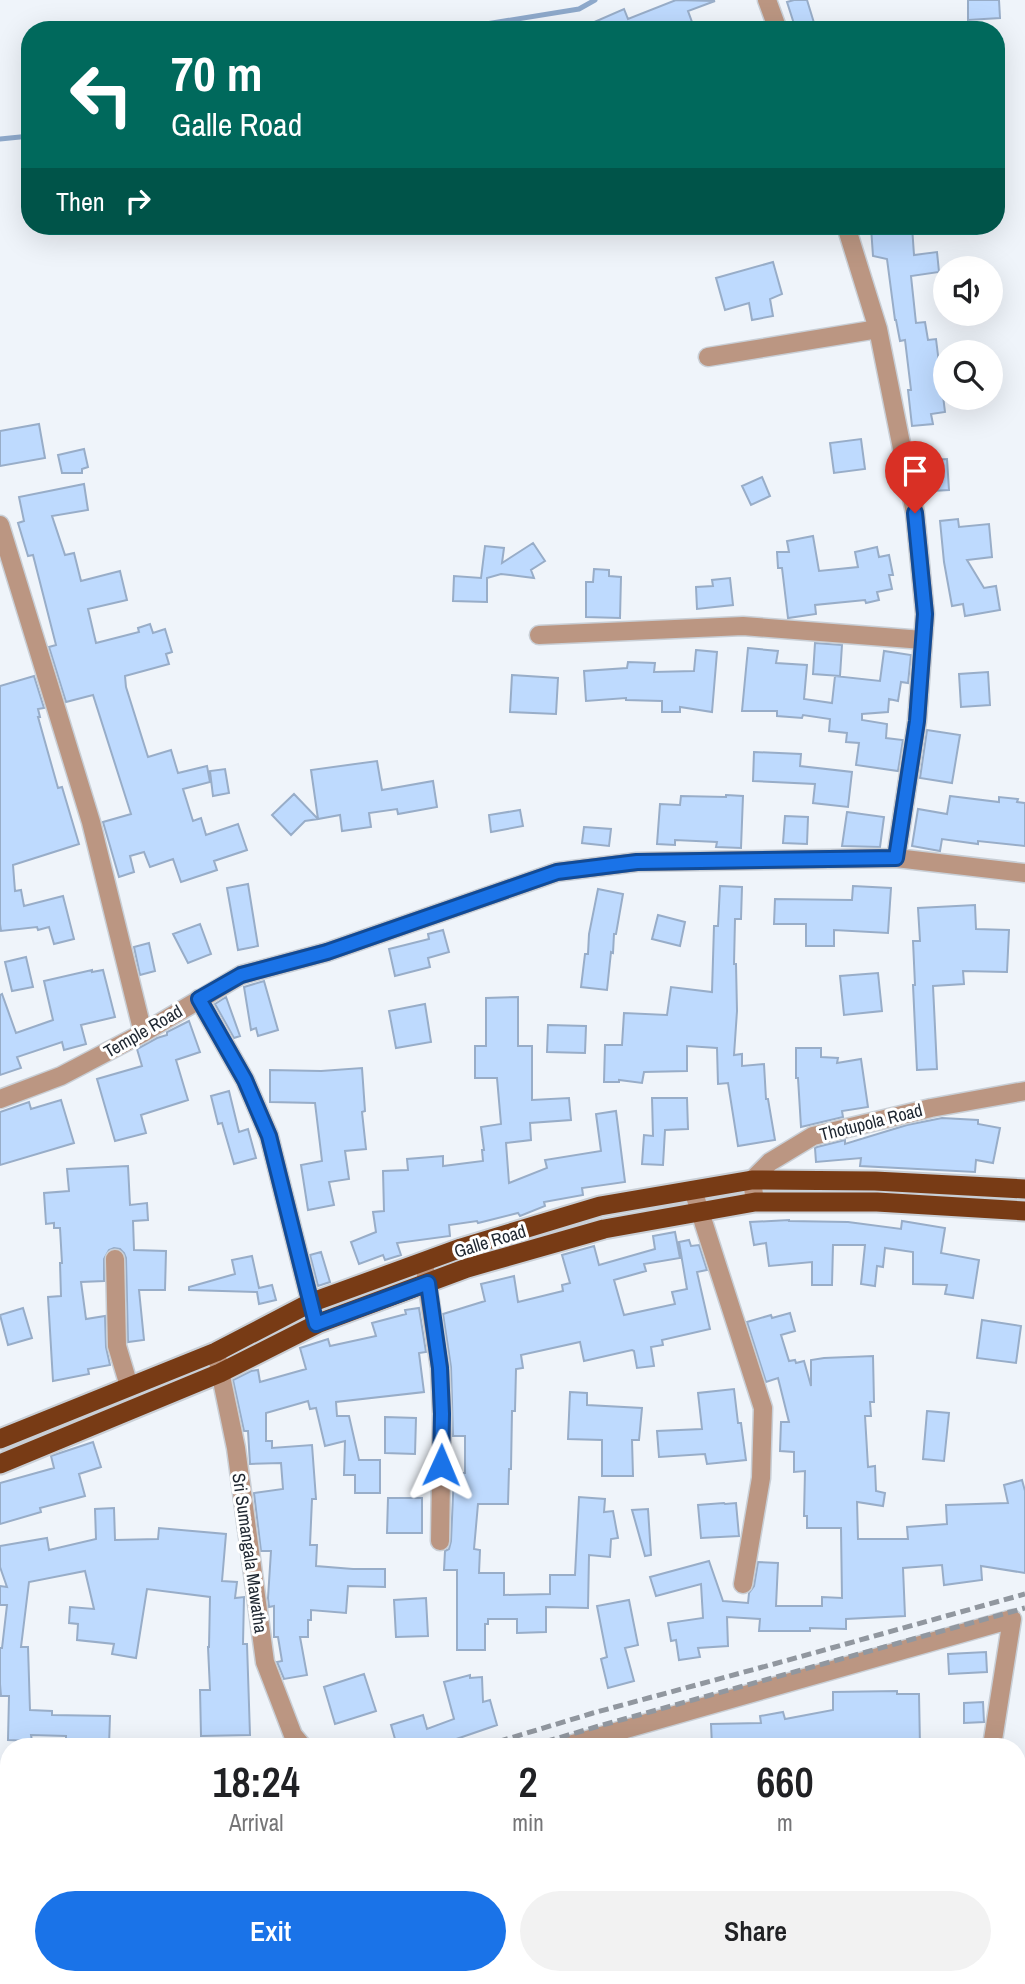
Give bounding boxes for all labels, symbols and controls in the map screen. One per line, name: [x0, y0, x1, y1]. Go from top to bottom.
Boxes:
text: 70 m: [171, 40, 263, 106]
icon: left: [56, 49, 147, 140]
text: Galle Road: [171, 103, 302, 146]
icon: right: [119, 182, 157, 220]
text: Then: [56, 184, 105, 219]
map controls: [933, 256, 1003, 410]
button: sound: [933, 256, 1003, 326]
button: search: [933, 340, 1003, 410]
pin: [885, 441, 945, 513]
icon: arrive: [896, 452, 934, 490]
street label: Temple Road: [99, 998, 187, 1064]
street label: Thotupola Road: [817, 1097, 925, 1147]
street label: Galle Road: [451, 1218, 529, 1264]
position arrow: [404, 1428, 478, 1502]
street label: Sri Sumangala Mawatha: [226, 1471, 274, 1635]
text: 18:24: [212, 1754, 300, 1810]
text: 2: [518, 1754, 538, 1810]
text: 660: [756, 1754, 814, 1810]
text: Arrival: [229, 1807, 283, 1838]
text: min: [512, 1807, 544, 1838]
text: m: [777, 1807, 793, 1838]
button: Exit: [35, 1891, 506, 1971]
button: Share: [520, 1891, 991, 1971]

